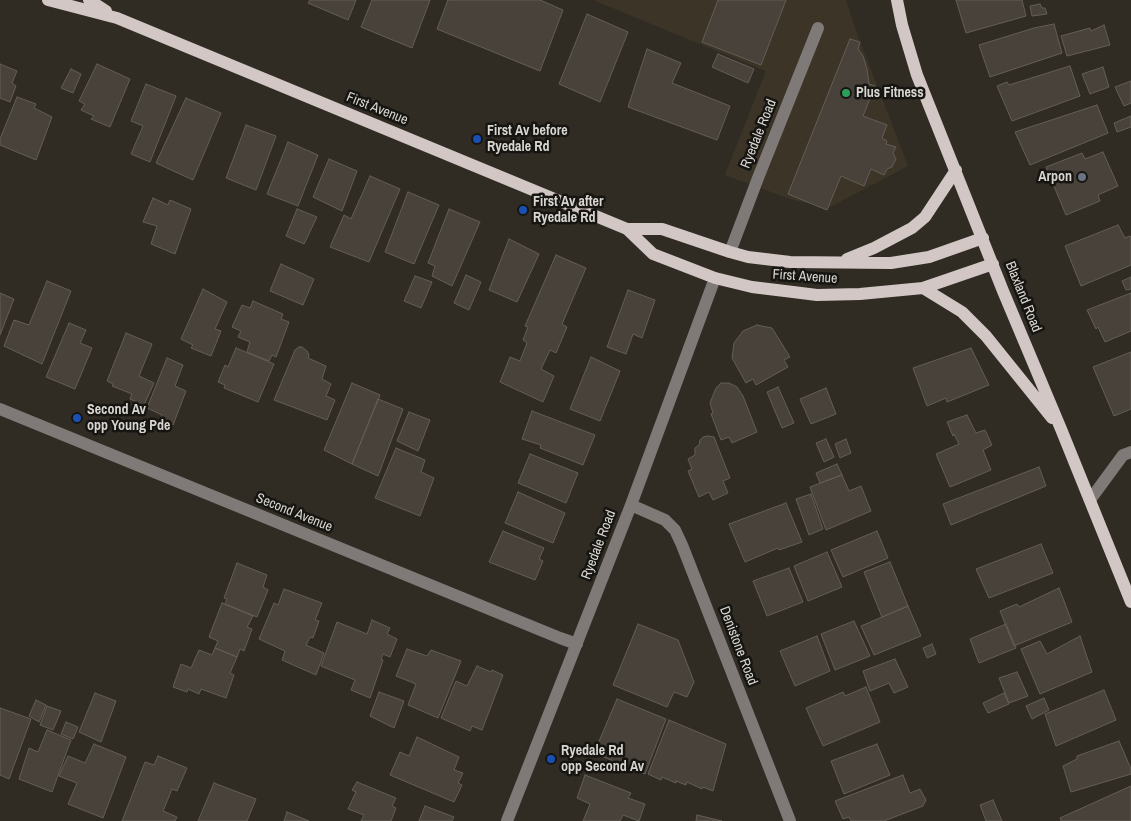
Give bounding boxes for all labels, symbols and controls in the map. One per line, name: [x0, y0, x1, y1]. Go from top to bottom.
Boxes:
place label: Plus Fitness: [856, 85, 924, 101]
marker: Plus Fitness: [840, 87, 852, 99]
street label: First Avenue: [344, 89, 410, 129]
street label: Ryedale Road: [738, 97, 780, 171]
place label: First Av before Ryedale Rd: [487, 123, 568, 156]
marker: First Av before Ryedale Rd: [471, 133, 483, 145]
place label: Arpon: [1038, 169, 1072, 185]
marker: Arpon: [1076, 171, 1088, 183]
place label: First Av after Ryedale Rd: [533, 194, 603, 226]
marker: First Av after Ryedale Rd: [517, 204, 529, 216]
street label: Blaxland Road: [1001, 259, 1045, 335]
street label: First Avenue: [772, 266, 838, 288]
place label: Second Av opp Young Pde: [87, 402, 170, 434]
marker: Second Av opp Young Pde: [71, 412, 83, 424]
street label: Second Avenue: [253, 490, 335, 536]
street label: Ryedale Road: [578, 508, 620, 582]
street label: Denistone Road: [715, 604, 761, 688]
place label: Ryedale Rd opp Second Av: [561, 743, 644, 776]
marker: Ryedale Rd opp Second Av: [545, 753, 557, 765]

